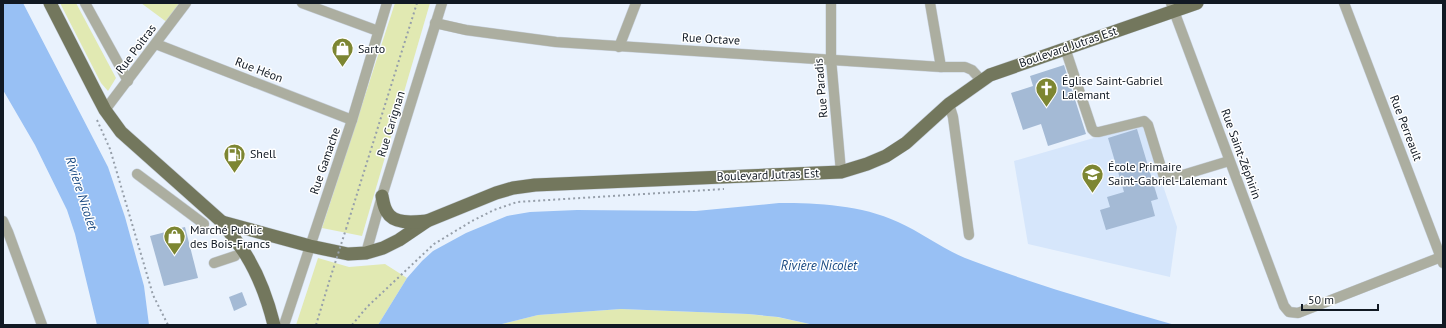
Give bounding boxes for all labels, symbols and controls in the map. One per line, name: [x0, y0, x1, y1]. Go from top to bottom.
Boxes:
street label: Rue Poitras: [112, 21, 159, 76]
street label: Boulevard Jutras Est: [1017, 23, 1119, 70]
street label: Rue Octave: [682, 29, 740, 48]
shop icon: Sarto: [330, 36, 356, 69]
place label: Sarto: [358, 41, 385, 56]
street label: Rue Héon: [233, 54, 285, 85]
street label: Rue Paradis: [810, 58, 831, 118]
place label: Église Saint-Gabriel Lalemant: [1062, 73, 1163, 102]
church icon: Église Saint-Gabriel Lalemant: [1034, 75, 1060, 108]
street label: Rue Carignan: [373, 89, 408, 159]
street label: Rue Perreault: [1387, 93, 1426, 163]
street label: Rue Saint-Zéphirin: [1218, 107, 1265, 201]
street label: Rue Gamache: [306, 125, 343, 196]
fuel station icon: Shell: [222, 141, 248, 174]
place label: Shell: [250, 146, 277, 161]
water label: Rivière Nicolet: [62, 154, 102, 233]
place label: École Primaire Saint-Gabriel-Lalemant: [1108, 159, 1227, 188]
school or university icon: École Primaire Saint-Gabriel-Lalemant: [1080, 161, 1106, 194]
street label: Boulevard Jutras Est: [716, 165, 820, 184]
place label: Marché Public des Bois-Francs: [190, 222, 270, 251]
shop icon: Marché Public des Bois-Francs: [161, 224, 187, 257]
water label: Rivière Nicolet: [781, 257, 858, 274]
scale bar: [1302, 286, 1378, 312]
text: 50 m: [1308, 292, 1334, 307]

